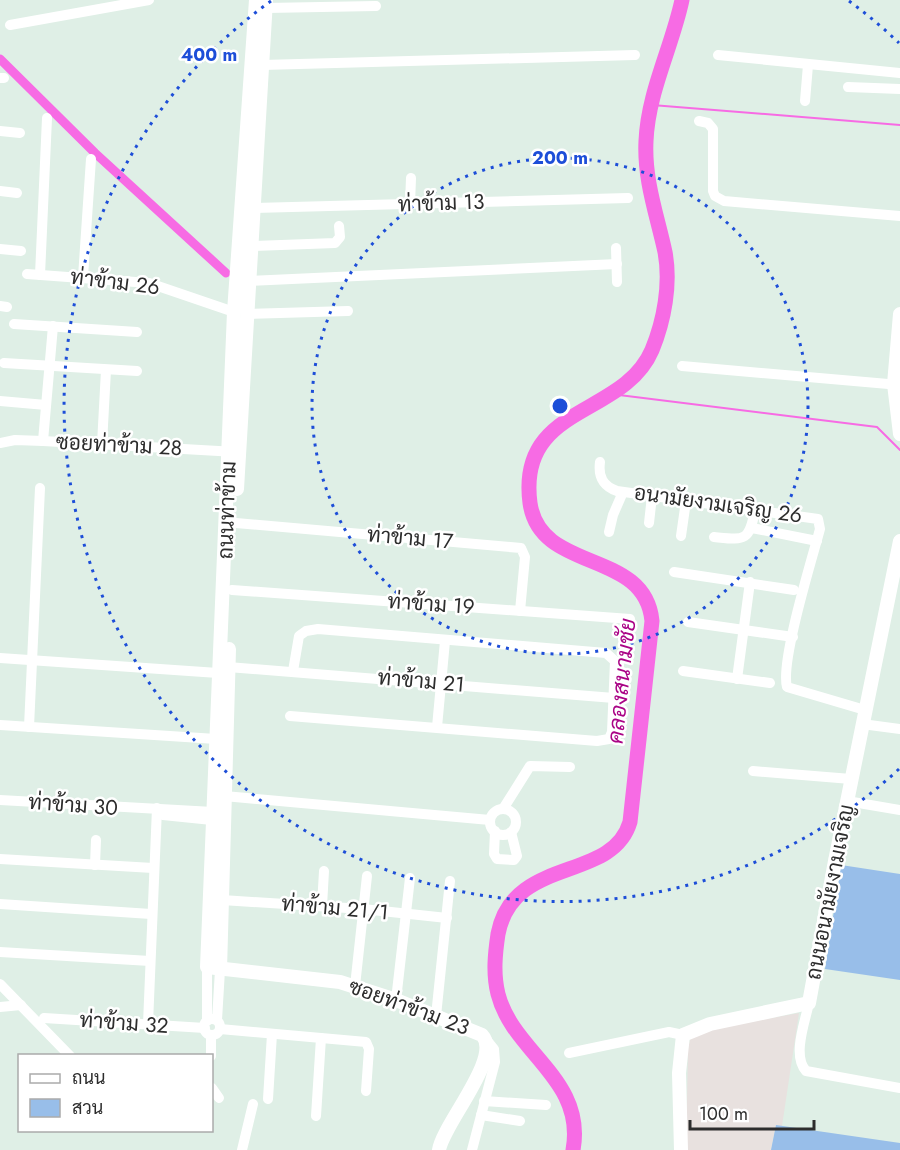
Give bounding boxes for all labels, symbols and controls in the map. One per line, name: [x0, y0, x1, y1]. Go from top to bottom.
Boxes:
text: 400 m: [181, 42, 237, 68]
text: 200 m: [532, 145, 588, 171]
street label: ท่าข้าม 13: [397, 186, 485, 220]
street label: ท่าข้าม 26: [69, 262, 161, 302]
centre of rings: [550, 396, 570, 416]
street label: ซอยท่าข้าม 28: [55, 427, 183, 463]
street label: ถนนท่าข้าม: [210, 460, 244, 560]
street label: อนามัยงามเจริญ 26: [632, 477, 804, 531]
street label: ท่าข้าม 17: [366, 519, 454, 557]
street label: ท่าข้าม 19: [386, 586, 476, 622]
water label: คลองสนามชัย: [599, 616, 644, 745]
street label: ท่าข้าม 21: [376, 662, 466, 700]
street label: ท่าข้าม 30: [27, 787, 119, 823]
street label: ถนนอนามัยงามเจริญ: [798, 802, 862, 982]
street label: ท่าข้าม 21/1: [280, 888, 390, 928]
street label: ซอยท่าข้าม 23: [344, 971, 474, 1043]
street label: ท่าข้าม 32: [78, 1005, 170, 1041]
legend: [18, 1054, 213, 1132]
text: ถนน: [72, 1065, 105, 1091]
scale bar: [690, 1093, 814, 1131]
text: สวน: [72, 1095, 103, 1121]
text: 100 m: [699, 1101, 748, 1127]

